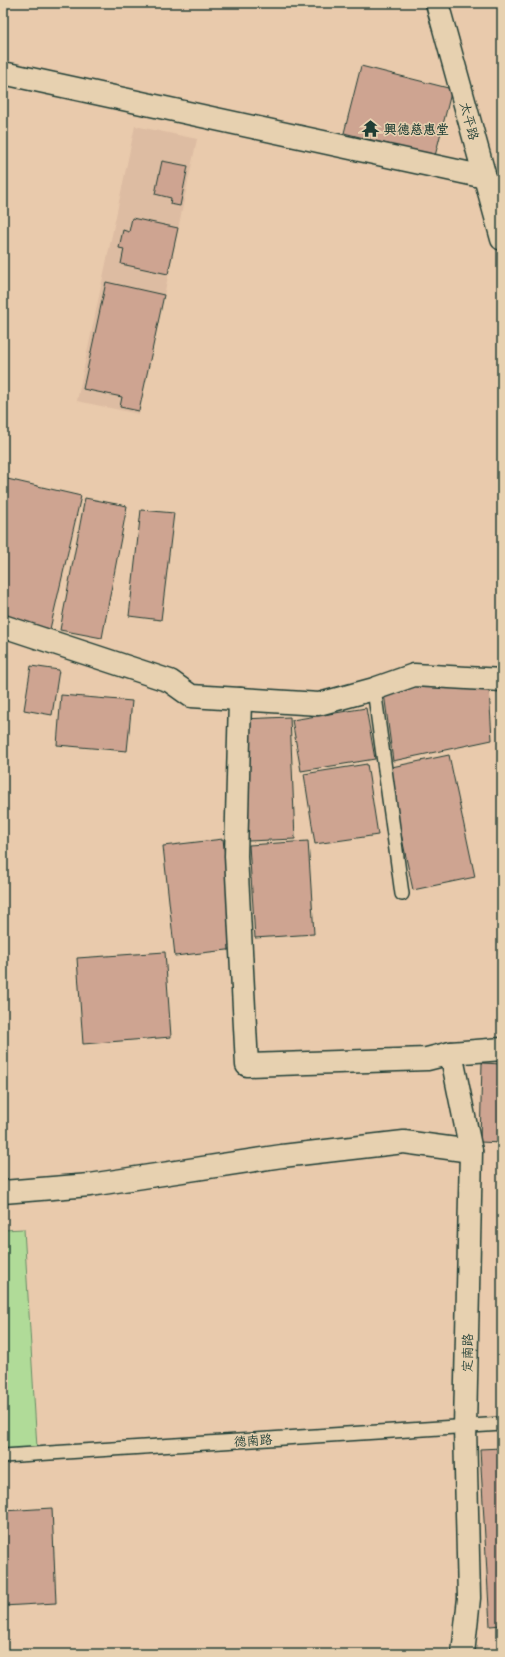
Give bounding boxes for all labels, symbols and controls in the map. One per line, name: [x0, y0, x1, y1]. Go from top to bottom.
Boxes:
street label: 太平路: [455, 100, 483, 142]
temple icon: 興德慈惠堂: [361, 119, 381, 139]
place label: 興德慈惠堂: [384, 121, 449, 139]
street label: 定南路: [459, 1333, 477, 1373]
street label: 德南路: [233, 1431, 273, 1451]

